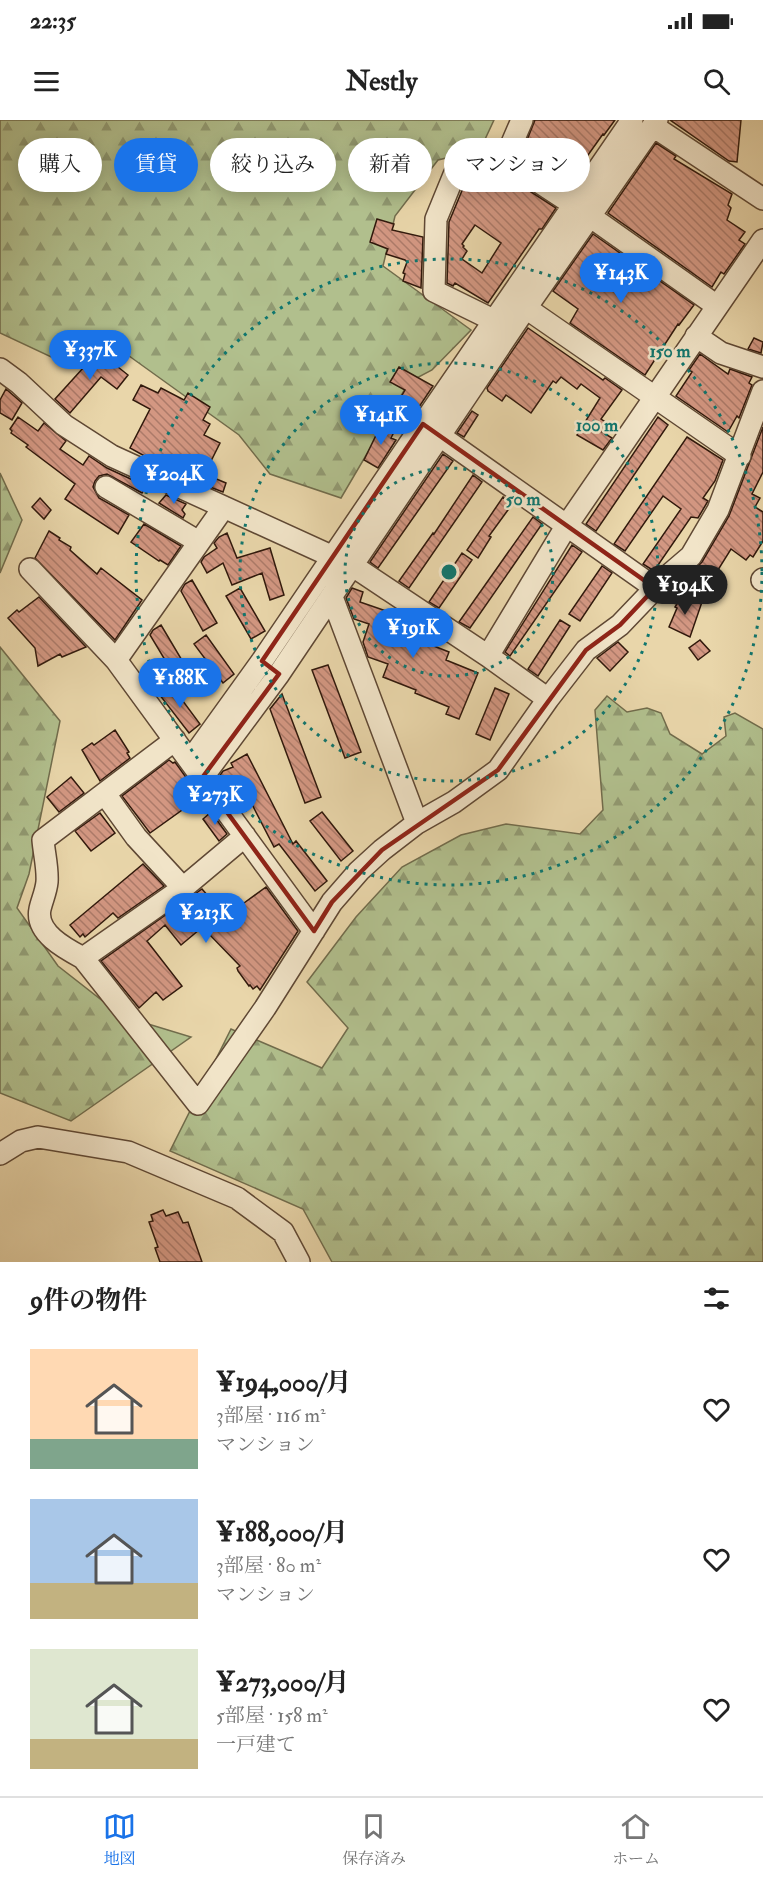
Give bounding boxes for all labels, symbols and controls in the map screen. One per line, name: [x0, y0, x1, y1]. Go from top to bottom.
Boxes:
text: 22:35: [30, 7, 76, 35]
icon: menu: [30, 65, 63, 98]
text: Nestly: [346, 65, 417, 98]
icon: search: [700, 65, 733, 98]
chip: 購入: [18, 138, 102, 192]
chip: 賃貸: [114, 138, 198, 192]
chip: 絞り込み: [210, 138, 336, 192]
chip: 新着: [348, 138, 432, 192]
chip: マンション: [444, 138, 590, 192]
pin: ¥143K: [579, 253, 663, 304]
text: ¥143K: [594, 260, 648, 285]
pin: ¥337K: [48, 330, 132, 381]
text: ¥337K: [63, 337, 117, 362]
text: 150 m: [649, 340, 692, 363]
pin: ¥141K: [339, 395, 423, 446]
text: ¥141K: [354, 402, 408, 427]
text: 100 m: [576, 414, 619, 437]
pin: ¥204K: [132, 454, 216, 505]
text: ¥204K: [144, 461, 204, 486]
text: 50 m: [506, 488, 541, 511]
centre of rings: [439, 562, 459, 582]
pin: ¥194K: [643, 565, 727, 616]
text: ¥194K: [656, 572, 714, 597]
pin: ¥191K: [371, 608, 455, 659]
text: ¥191K: [386, 615, 440, 640]
pin: ¥188K: [138, 658, 222, 709]
text: ¥188K: [153, 665, 207, 690]
pin: ¥273K: [173, 775, 257, 826]
text: ¥273K: [187, 782, 243, 807]
pin: ¥213K: [164, 893, 248, 944]
text: ¥213K: [179, 900, 233, 925]
icon: filters: [700, 1282, 733, 1315]
text: 9件の物件: [30, 1285, 147, 1317]
text: ¥194,000/月: [216, 1367, 352, 1399]
icon: home: [78, 1373, 150, 1445]
icon: heart: [700, 1393, 733, 1426]
text: 3部屋 · 116 m²: [216, 1403, 326, 1428]
text: マンション: [216, 1432, 315, 1457]
text: ¥188,000/月: [216, 1517, 348, 1549]
icon: home: [78, 1523, 150, 1595]
icon: heart: [700, 1543, 733, 1576]
text: 3部屋 · 80 m²: [216, 1553, 321, 1578]
text: マンション: [216, 1582, 315, 1607]
text: ¥273,000/月: [216, 1667, 349, 1699]
icon: home: [78, 1673, 150, 1745]
icon: heart: [700, 1693, 733, 1726]
text: 5部屋 · 158 m²: [216, 1703, 328, 1728]
text: 一戸建て: [216, 1732, 296, 1757]
tab: 地図: [103, 1810, 136, 1869]
tab: 保存済み: [342, 1810, 406, 1869]
tab: ホーム: [612, 1810, 660, 1869]

